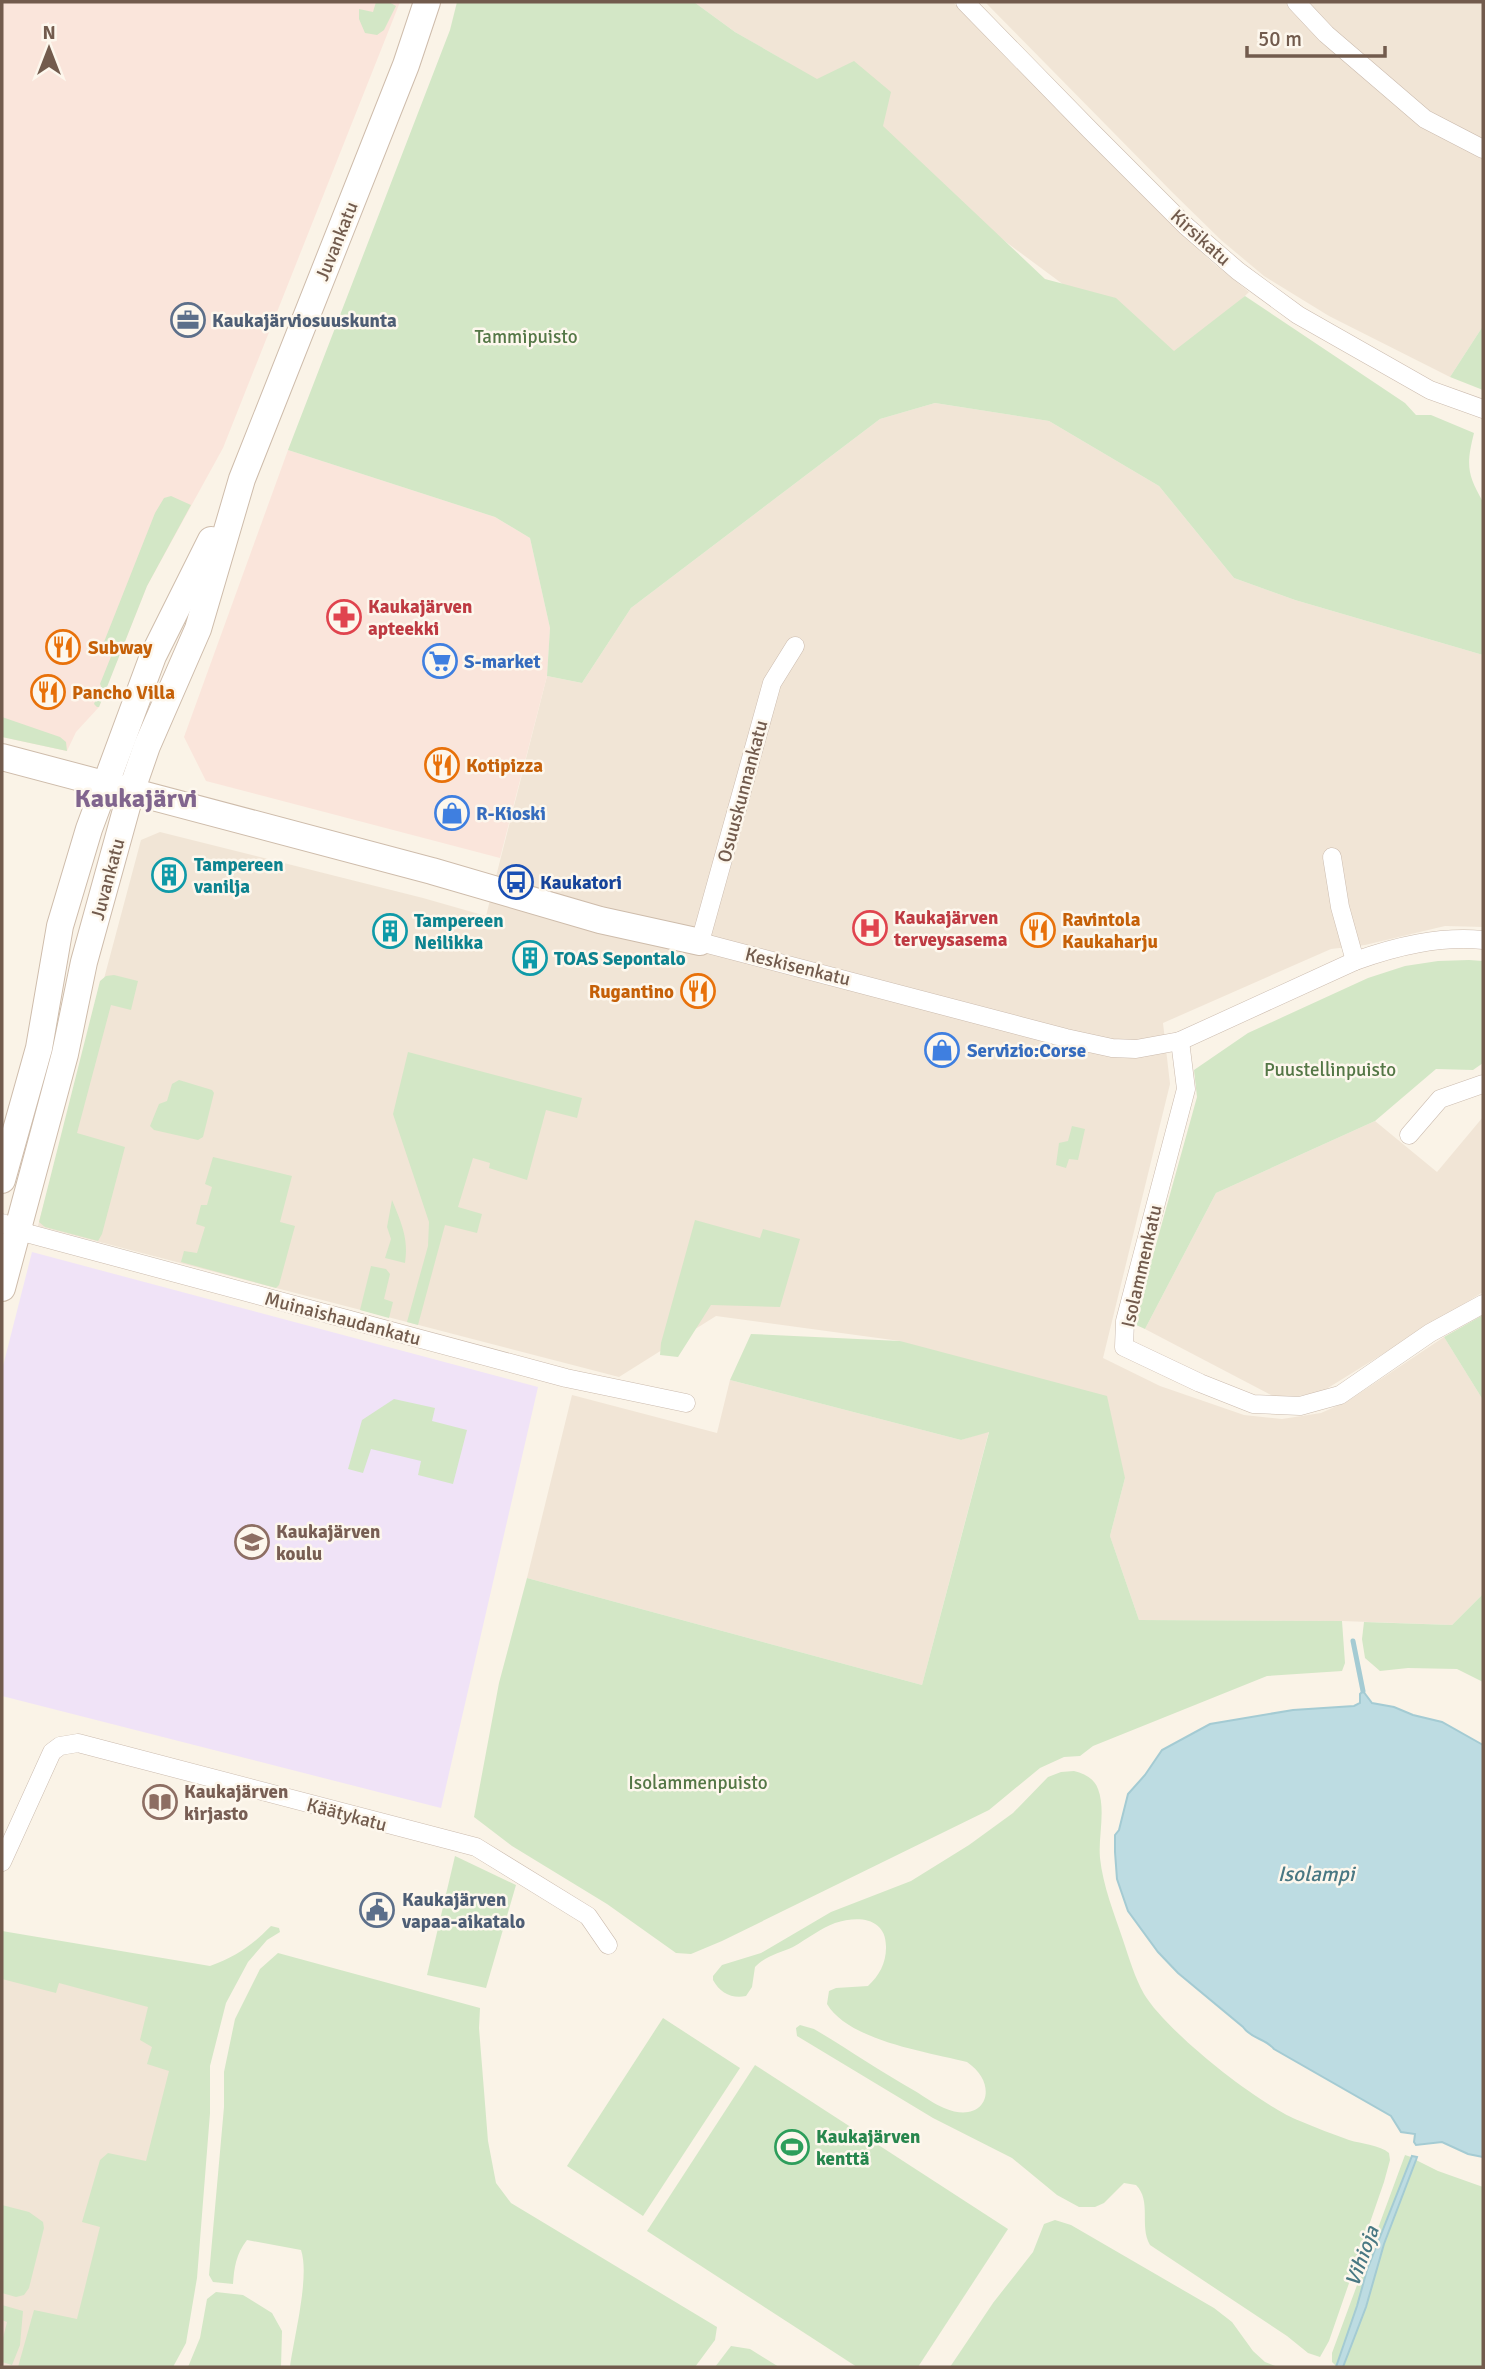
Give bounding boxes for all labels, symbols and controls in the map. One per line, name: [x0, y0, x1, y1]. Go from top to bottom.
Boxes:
north arrow: [14, 14, 84, 84]
scale bar: [1247, 14, 1385, 58]
text: N: [42, 21, 56, 45]
text: 50 m: [1258, 26, 1302, 52]
street label: Juvankatu: [310, 198, 364, 285]
street label: Kirsikatu: [1165, 204, 1235, 271]
office icon: Kaukajärviosuuskunta: [169, 301, 207, 339]
place label: Kaukajärviosuuskunta: [212, 309, 397, 333]
park label: Tammipuisto: [474, 325, 578, 349]
place label: Kaukajärven apteekki: [368, 595, 472, 641]
pharmacy icon: Kaukajärven apteekki: [325, 598, 363, 636]
restaurant icon: Subway: [44, 628, 82, 666]
place label: Subway: [88, 636, 153, 660]
supermarket icon: S-market: [421, 642, 459, 680]
place label: S-market: [464, 650, 541, 674]
restaurant icon: Pancho Villa: [29, 673, 67, 711]
place label: Pancho Villa: [72, 681, 175, 705]
street label: Osuuskunnankatu: [712, 718, 773, 865]
restaurant icon: Kotipizza: [423, 746, 461, 784]
place label: Kotipizza: [466, 754, 543, 778]
district label: Kaukajärvi: [75, 783, 198, 815]
shop icon: R-Kioski: [433, 794, 471, 832]
place label: R-Kioski: [476, 802, 546, 826]
street label: Juvankatu: [86, 836, 130, 923]
place label: Tampereen vanilja: [193, 853, 284, 899]
building icon: Tampereen vanilja: [150, 856, 188, 894]
bus stop icon: Kaukatori: [497, 863, 535, 901]
place label: Kaukatori: [540, 871, 622, 895]
place label: Kaukajärven terveysasema: [893, 906, 1008, 952]
place label: Ravintola Kaukaharju: [1062, 908, 1158, 954]
place label: Tampereen Neilikka: [414, 909, 504, 955]
hospital icon: Kaukajärven terveysasema: [851, 909, 889, 947]
restaurant icon: Ravintola Kaukaharju: [1019, 911, 1057, 949]
building icon: Tampereen Neilikka: [371, 912, 409, 950]
building icon: TOAS Sepontalo: [511, 939, 549, 977]
street label: Keskisenkatu: [743, 942, 853, 992]
place label: TOAS Sepontalo: [554, 947, 686, 971]
restaurant icon: Rugantino: [679, 972, 717, 1010]
place label: Rugantino: [589, 980, 674, 1004]
shop icon: Servizio:Corse: [923, 1031, 961, 1069]
place label: Servizio:Corse: [967, 1039, 1086, 1063]
park label: Puustellinpuisto: [1264, 1058, 1396, 1082]
street label: Isolammenkatu: [1116, 1203, 1168, 1330]
street label: Muinaishaudankatu: [262, 1287, 423, 1351]
place label: Kaukajärven koulu: [276, 1520, 380, 1566]
school or university icon: Kaukajärven koulu: [233, 1523, 271, 1561]
park label: Isolammenpuisto: [628, 1771, 768, 1795]
place label: Kaukajärven kirjasto: [184, 1780, 288, 1826]
library icon: Kaukajärven kirjasto: [141, 1783, 179, 1821]
street label: Käätykatu: [304, 1793, 389, 1837]
water label: Isolampi: [1278, 1861, 1357, 1887]
place label: Kaukajärven vapaa-aikatalo: [401, 1888, 525, 1934]
public building icon: Kaukajärven vapaa-aikatalo: [358, 1891, 396, 1929]
place label: Kaukajärven kenttä: [816, 2125, 920, 2171]
sports icon: Kaukajärven kenttä: [773, 2128, 811, 2166]
water label: Vihioja: [1339, 2221, 1385, 2290]

